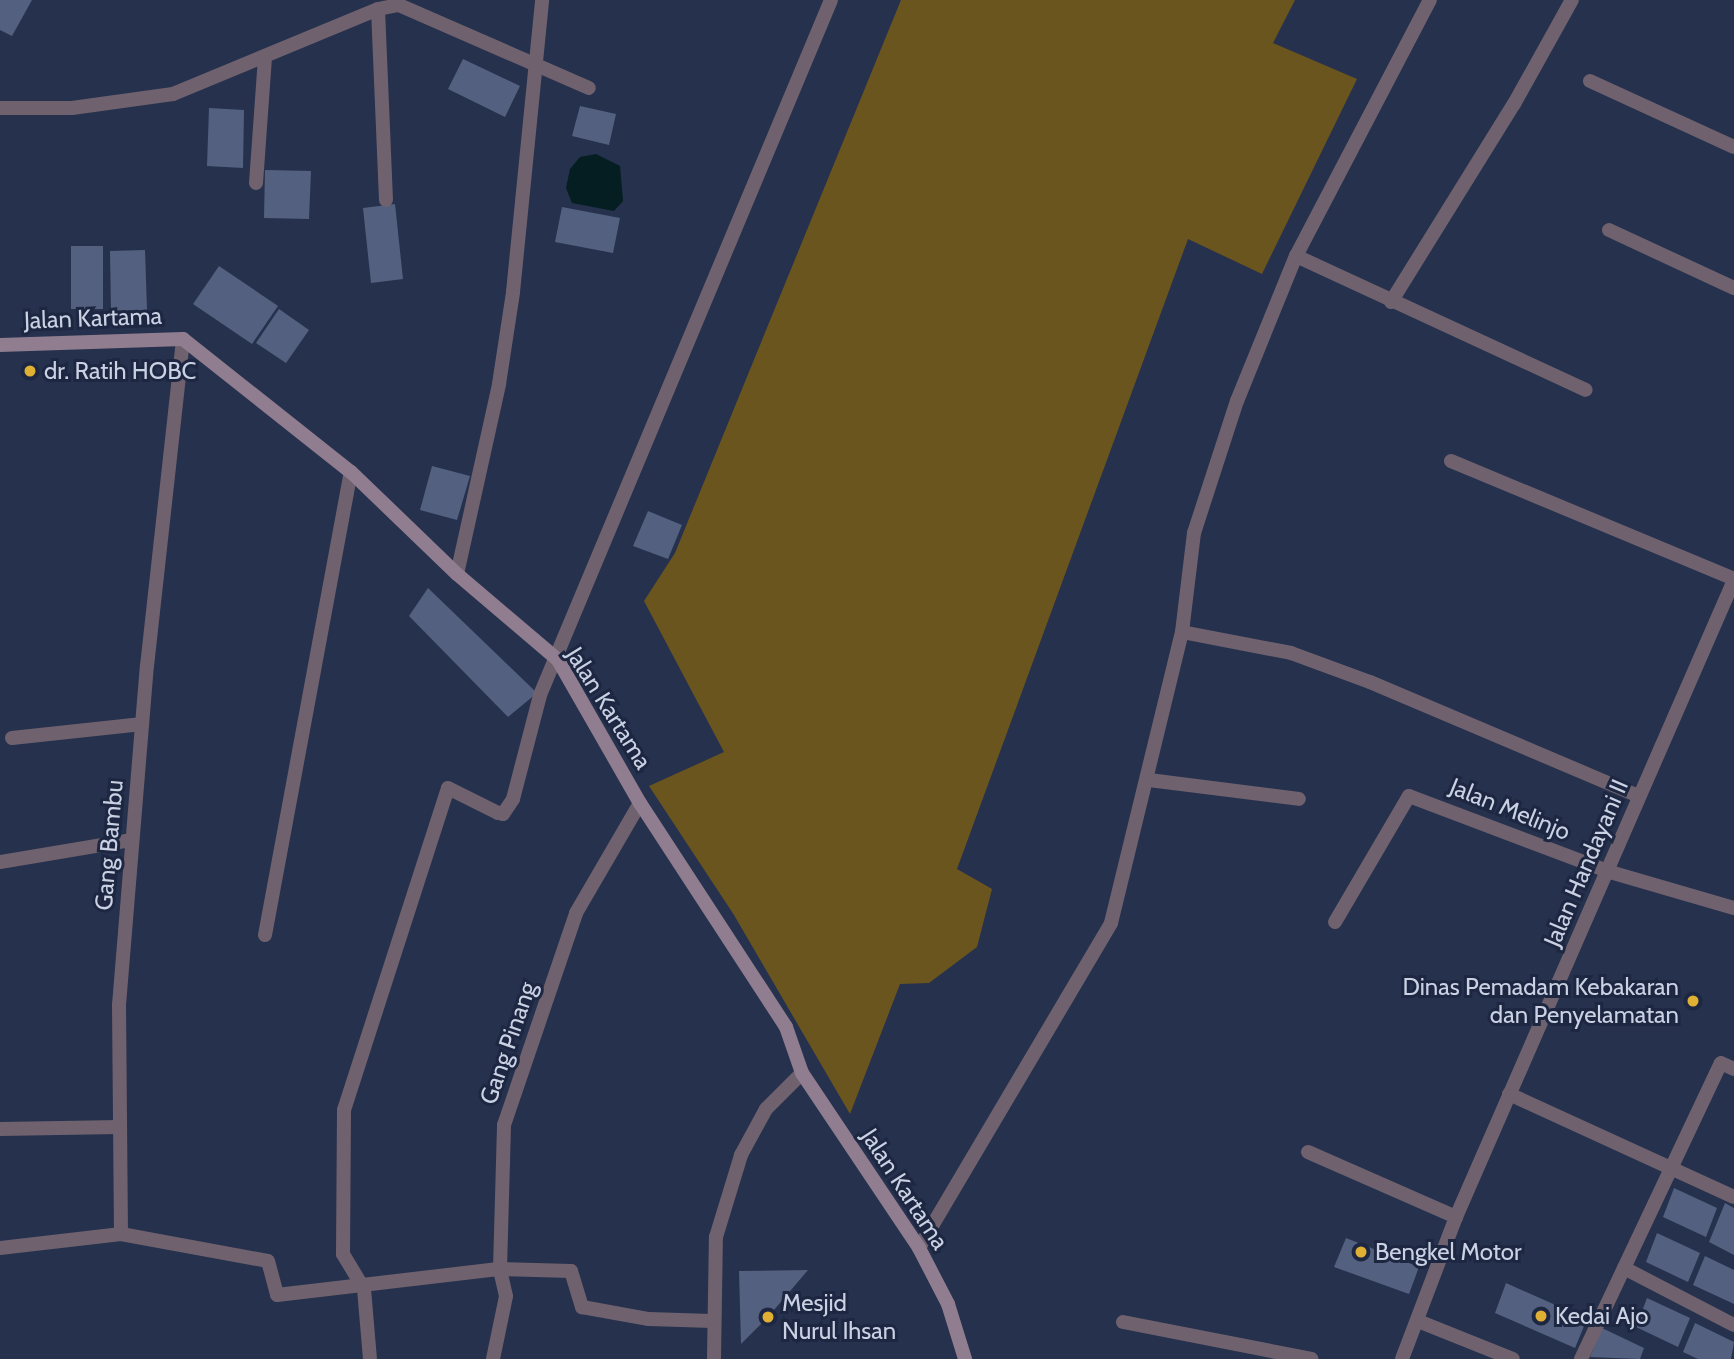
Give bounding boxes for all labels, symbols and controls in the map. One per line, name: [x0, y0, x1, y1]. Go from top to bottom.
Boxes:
street label: Jalan Kartama: [23, 301, 163, 335]
place label: dr. Ratih HOBC: [44, 357, 196, 385]
marker: dr. Ratih HOBC: [22, 363, 38, 379]
street label: Jalan Kartama: [560, 642, 658, 774]
street label: Jalan Melinjo: [1446, 772, 1574, 846]
street label: Jalan Handayani II: [1538, 775, 1634, 951]
street label: Gang Bambu: [89, 778, 129, 912]
place label: Dinas Pemadam Kebakaran dan Penyelamatan: [1402, 973, 1679, 1029]
street label: Gang Pinang: [474, 978, 542, 1108]
marker: Dinas Pemadam Kebakaran dan Penyelamatan: [1685, 993, 1701, 1009]
street label: Jalan Kartama: [855, 1123, 955, 1255]
place label: Bengkel Motor: [1375, 1238, 1522, 1266]
marker: Bengkel Motor: [1353, 1244, 1369, 1260]
place label: Mesjid Nurul Ihsan: [782, 1289, 896, 1345]
place label: Kedai Ajo: [1555, 1302, 1648, 1330]
marker: Kedai Ajo: [1533, 1308, 1549, 1324]
marker: Mesjid Nurul Ihsan: [760, 1309, 776, 1325]

